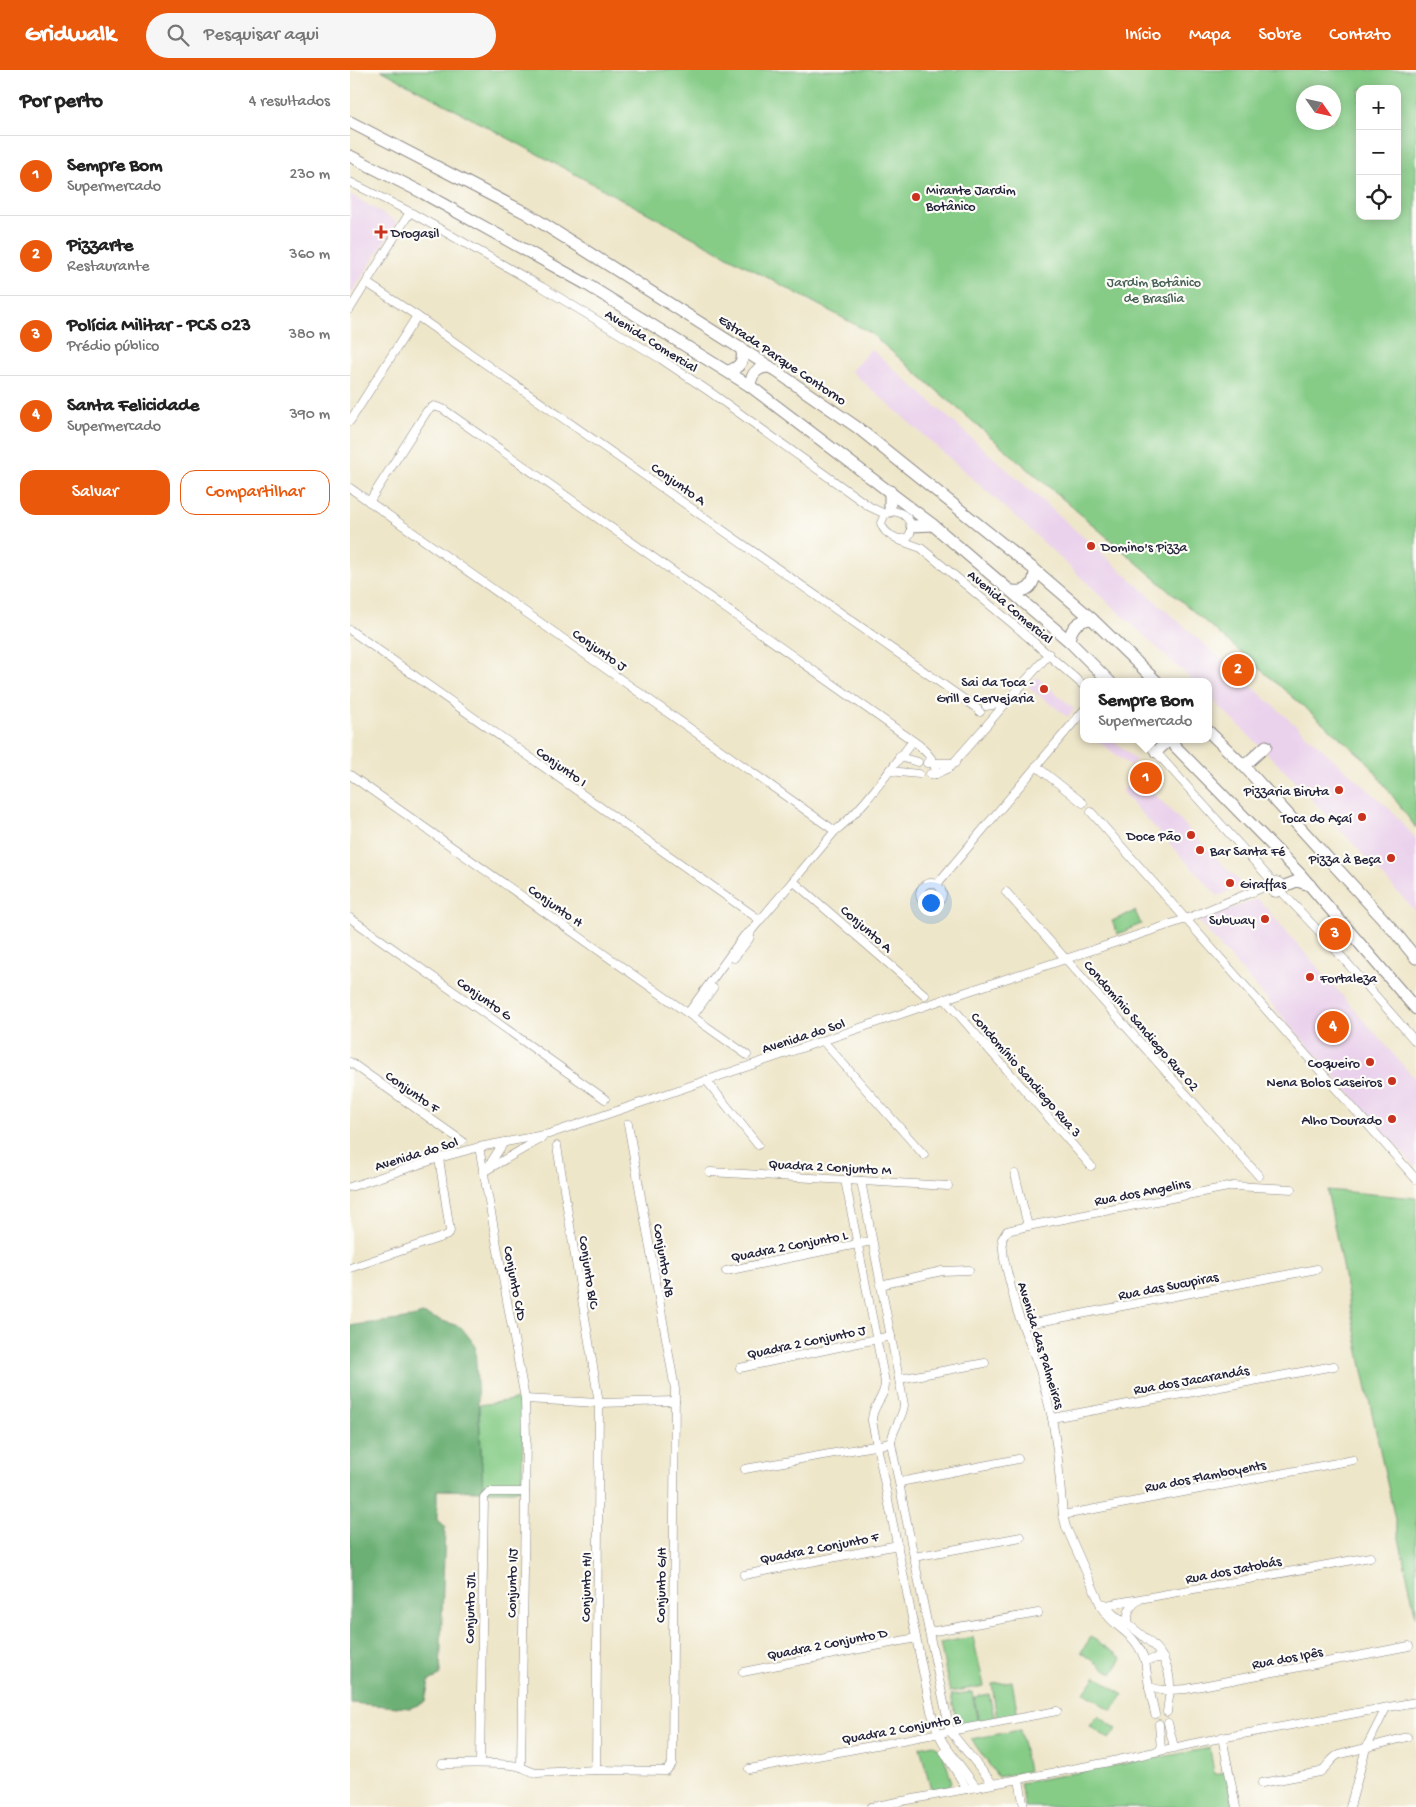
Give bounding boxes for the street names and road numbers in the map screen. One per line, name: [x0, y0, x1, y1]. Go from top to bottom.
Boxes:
street label: Avenida Comercial: [601, 307, 700, 377]
street label: Estrada Parque Contorno: [714, 312, 849, 410]
street label: Conjunto A: [647, 460, 709, 511]
street label: Avenida Comercial: [963, 567, 1056, 649]
street label: Conjunto J: [568, 626, 630, 676]
street label: Conjunto I: [532, 744, 589, 792]
street label: Conjunto H: [524, 882, 586, 933]
street label: Conjunto A: [836, 903, 895, 958]
street label: Condomínio Sandiego Rua 02: [1079, 958, 1202, 1096]
street label: Conjunto G: [453, 975, 516, 1026]
street label: Condomínio Sandiego Rua 3: [966, 1010, 1084, 1142]
street label: Avenida do Sol: [760, 1016, 847, 1059]
street label: Conjunto F: [381, 1068, 443, 1118]
street label: Avenida do Sol: [373, 1135, 460, 1176]
street label: Quadra 2 Conjunto M: [768, 1157, 892, 1180]
street label: Rua dos Angelins: [1093, 1176, 1193, 1211]
street label: Conjunto A/B: [648, 1223, 677, 1299]
street label: Quadra 2 Conjunto L: [730, 1228, 850, 1267]
street label: Conjunto B/C: [573, 1235, 602, 1311]
street label: Conjunto C/D: [498, 1245, 529, 1323]
street label: Rua das Sucupiras: [1117, 1269, 1221, 1305]
street label: Avenida das Palmeiras: [1012, 1280, 1067, 1412]
street label: Quadra 2 Conjunto J: [746, 1322, 868, 1364]
street label: Rua dos Jacarandás: [1132, 1363, 1251, 1400]
street label: Rua dos Flamboyents: [1143, 1457, 1268, 1498]
street label: Quadra 2 Conjunto F: [759, 1529, 881, 1569]
street label: Conjunto G/H: [653, 1546, 672, 1623]
street label: Conjunto I/J: [504, 1548, 523, 1618]
street label: Conjunto H/I: [578, 1552, 597, 1622]
street label: Rua dos Jatobás: [1184, 1554, 1284, 1589]
street label: Conjunto J/L: [462, 1572, 481, 1644]
street label: Quadra 2 Conjunto D: [766, 1625, 890, 1665]
street label: Rua dos Ipês: [1251, 1644, 1325, 1675]
street label: Quadra 2 Conjunto B: [841, 1711, 963, 1749]

